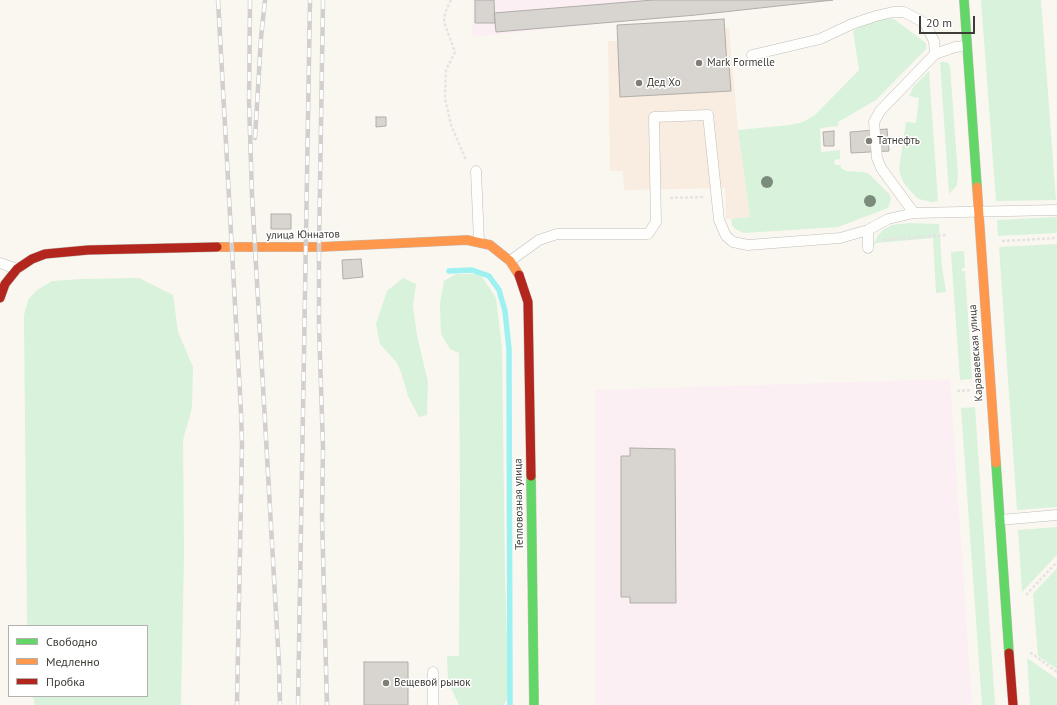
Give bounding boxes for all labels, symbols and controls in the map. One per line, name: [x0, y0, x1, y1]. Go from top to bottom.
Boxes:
scale bar: [921, 8, 977, 34]
text: 20 m: [926, 15, 952, 30]
place label: Mark Formelle: [707, 56, 775, 70]
marker: Mark Formelle: [694, 58, 704, 68]
place label: Дед Хо: [647, 76, 681, 90]
marker: Дед Хо: [634, 78, 644, 88]
place label: Татнефть: [877, 134, 920, 148]
marker: Татнефть: [864, 136, 874, 146]
street label: улица Юннатов: [266, 228, 340, 242]
street label: Караваевская улица: [966, 304, 986, 402]
street label: Тепловозная улица: [512, 458, 526, 550]
legend: [8, 625, 148, 697]
text: Свободно: [46, 634, 97, 649]
text: Медленно: [46, 654, 100, 669]
text: Пробка: [46, 674, 85, 689]
place label: Вещевой рынок: [394, 676, 471, 690]
marker: Вещевой рынок: [381, 678, 391, 688]

